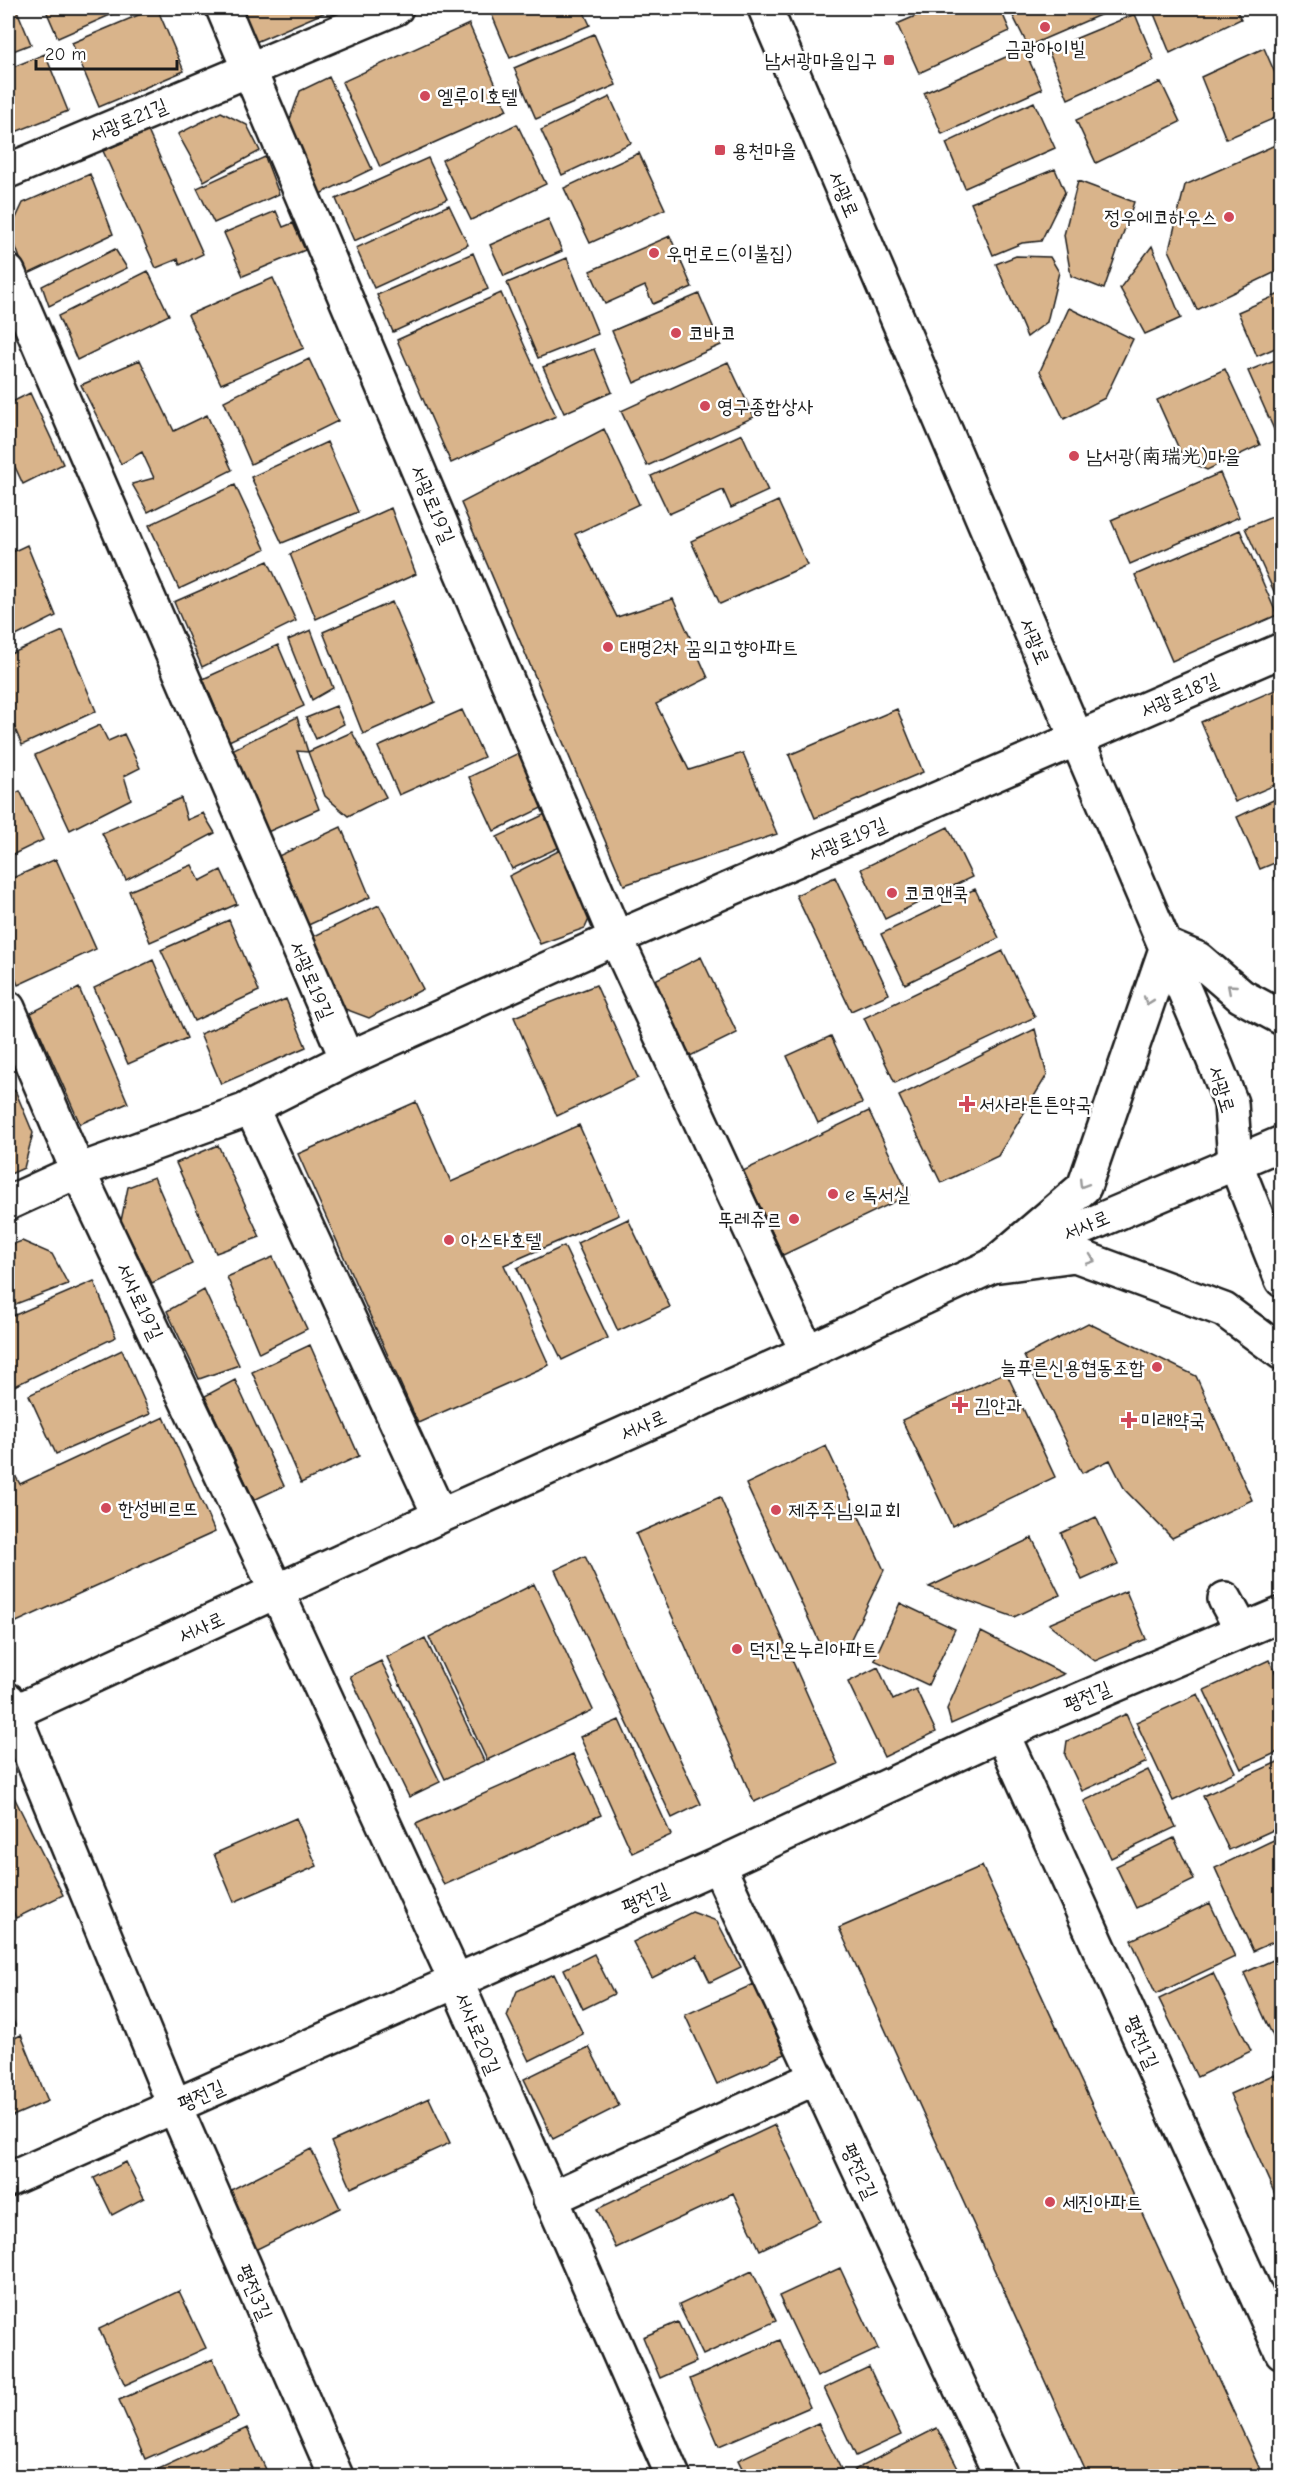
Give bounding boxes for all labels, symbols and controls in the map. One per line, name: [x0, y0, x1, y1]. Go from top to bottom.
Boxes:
marker: 금광아이빌: [1038, 20, 1052, 34]
scale bar: [36, 33, 177, 71]
place label: 금광아이빌: [1005, 37, 1086, 60]
text: 20 m: [45, 44, 86, 65]
place label: 남서광마을입구: [764, 49, 877, 72]
marker: 남서광마을입구: [882, 53, 896, 67]
place label: 엘루이호텔: [437, 85, 517, 108]
marker: 엘루이호텔: [418, 89, 432, 103]
street label: 서광로21길: [86, 94, 171, 147]
place label: 용천마을: [732, 139, 796, 162]
marker: 용천마을: [713, 143, 727, 157]
street label: 서광로: [824, 167, 864, 221]
place label: 정우에코하우스: [1104, 206, 1217, 229]
marker: 정우에코하우스: [1222, 210, 1236, 224]
place label: 우먼로드(이불집): [666, 242, 793, 265]
marker: 우먼로드(이불집): [647, 246, 661, 260]
place label: 코바코: [688, 322, 736, 345]
marker: 코바코: [669, 326, 683, 340]
place label: 영구종합상사: [717, 395, 814, 418]
marker: 영구종합상사: [698, 399, 712, 413]
place label: 남서광(南瑞光)마을: [1086, 445, 1240, 468]
marker: 남서광(南瑞光)마을: [1067, 449, 1081, 463]
street label: 서광로19길: [406, 462, 459, 547]
street label: 서광로: [1015, 614, 1055, 668]
place label: 대명2차 꿈의고향아파트: [620, 636, 798, 659]
marker: 대명2차 꿈의고향아파트: [601, 640, 615, 654]
street label: 서광로18길: [1137, 668, 1222, 723]
street label: 서광로19길: [805, 813, 890, 866]
place label: 코코앤쿡: [904, 882, 968, 905]
marker: 코코앤쿡: [885, 886, 899, 900]
street label: 서광로19길: [285, 938, 338, 1023]
one-way arrow: [1227, 984, 1238, 995]
one-way arrow: [1143, 995, 1155, 1006]
street label: 서광로: [1203, 1063, 1240, 1116]
place label: 서사라튼튼약국: [979, 1093, 1092, 1116]
marker: 서사라튼튼약국: [960, 1097, 974, 1111]
one-way arrow: [1079, 1178, 1090, 1189]
place label: e 독서실: [845, 1183, 910, 1206]
marker: e 독서실: [826, 1187, 840, 1201]
street label: 서사로: [1059, 1205, 1113, 1245]
place label: 뚜레쥬르: [718, 1208, 782, 1231]
marker: 뚜레쥬르: [787, 1212, 801, 1226]
place label: 아스타호텔: [461, 1229, 541, 1252]
marker: 아스타호텔: [442, 1233, 456, 1247]
one-way arrow: [1085, 1253, 1096, 1266]
street label: 서사로19길: [112, 1259, 167, 1344]
place label: 늘푸른신용협동조합: [1000, 1356, 1145, 1379]
marker: 늘푸른신용협동조합: [1150, 1360, 1164, 1374]
place label: 김안과: [974, 1394, 1022, 1417]
marker: 김안과: [951, 1396, 969, 1414]
street label: 서사로: [616, 1405, 670, 1446]
place label: 미래약국: [1141, 1409, 1205, 1432]
marker: 미래약국: [1122, 1413, 1136, 1427]
place label: 한성베르뜨: [118, 1497, 198, 1520]
place label: 제주주님의교회: [788, 1499, 901, 1522]
marker: 한성베르뜨: [99, 1501, 113, 1515]
marker: 제주주님의교회: [769, 1503, 783, 1517]
street label: 서사로: [174, 1607, 228, 1648]
place label: 덕진온누리아파트: [749, 1638, 878, 1661]
marker: 덕진온누리아파트: [730, 1642, 744, 1656]
street label: 평전길: [1060, 1676, 1114, 1716]
street label: 평전길: [618, 1878, 672, 1919]
street label: 서사로20길: [450, 1989, 505, 2078]
street label: 평전1길: [1120, 2012, 1163, 2073]
street label: 평전길: [174, 2075, 228, 2116]
street label: 평전2길: [837, 2140, 882, 2203]
place label: 세진아파트: [1062, 2191, 1142, 2214]
marker: 세진아파트: [1043, 2195, 1057, 2209]
street label: 평전3길: [232, 2261, 277, 2324]

